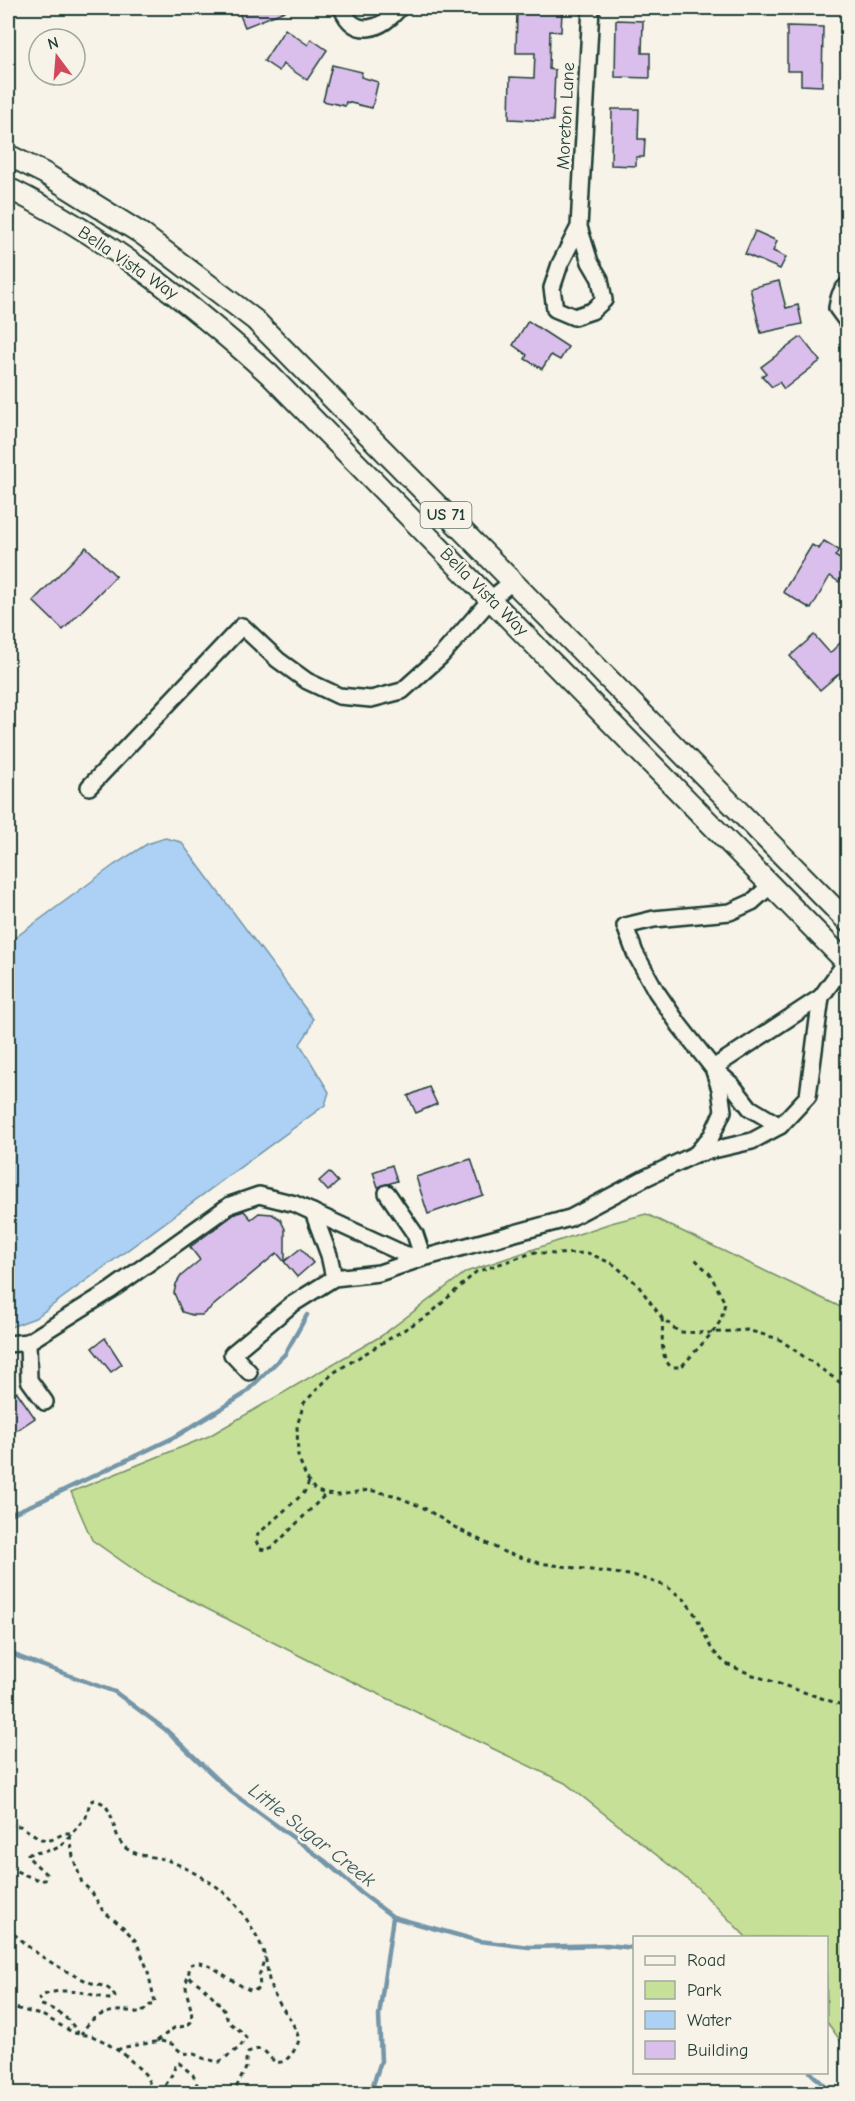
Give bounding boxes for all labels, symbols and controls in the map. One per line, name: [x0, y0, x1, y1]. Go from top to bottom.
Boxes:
north arrow: [27, 27, 87, 87]
text: N: [46, 33, 61, 54]
street label: Moreton Lane: [553, 62, 579, 170]
street label: Bella Vista Way: [74, 222, 183, 305]
road number: US 71: [420, 502, 472, 528]
street label: Bella Vista Way: [435, 543, 533, 641]
water label: Little Sugar Creek: [244, 1778, 380, 1892]
legend: [633, 1936, 828, 2074]
text: Road: [687, 1950, 726, 1971]
text: Park: [687, 1980, 722, 2001]
text: Water: [687, 2010, 732, 2031]
text: Building: [687, 2040, 749, 2061]

